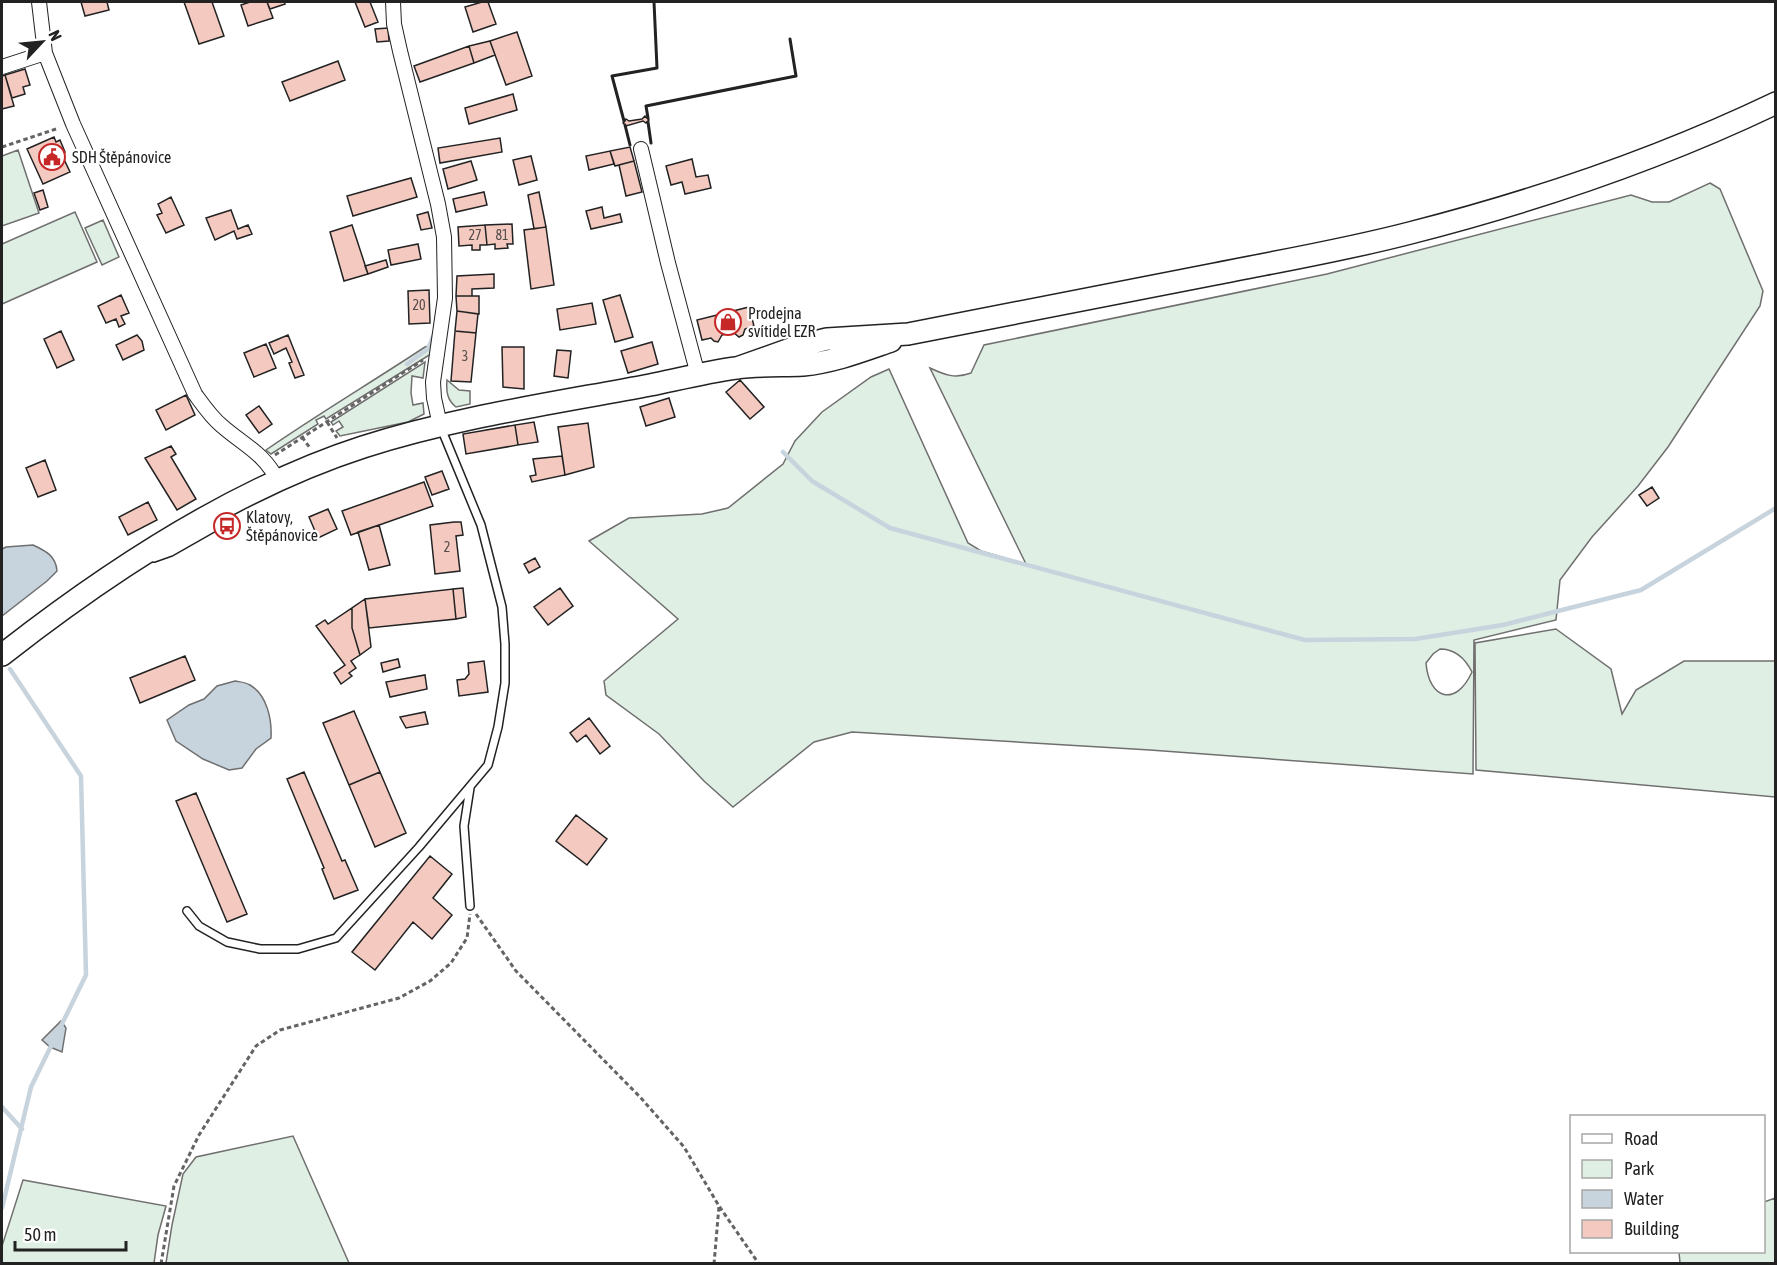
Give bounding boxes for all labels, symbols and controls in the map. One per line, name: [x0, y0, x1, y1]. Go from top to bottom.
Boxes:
north arrow: [12, 12, 72, 72]
text: N: [45, 27, 66, 44]
public building icon: SDH Štěpánovice: [37, 142, 67, 172]
place label: SDH Štěpánovice: [72, 148, 171, 167]
house number: 27: [468, 227, 482, 243]
house number: 81: [495, 227, 509, 243]
house number: 20: [412, 297, 426, 313]
place label: Prodejna svítidel EZR: [748, 304, 816, 340]
shop icon: Prodejna svítidel EZR: [713, 307, 743, 337]
house number: 3: [462, 348, 468, 364]
place label: Klatovy, Štěpánovice: [246, 508, 318, 545]
bus stop icon: Klatovy, Štěpánovice: [212, 511, 242, 541]
house number: 2: [444, 539, 450, 555]
legend: [1570, 1115, 1765, 1253]
text: Road: [1624, 1128, 1658, 1149]
text: Park: [1624, 1158, 1654, 1179]
text: Water: [1624, 1188, 1664, 1209]
scale bar: [15, 1214, 126, 1252]
text: Building: [1624, 1218, 1679, 1239]
text: 50 m: [24, 1224, 56, 1245]

